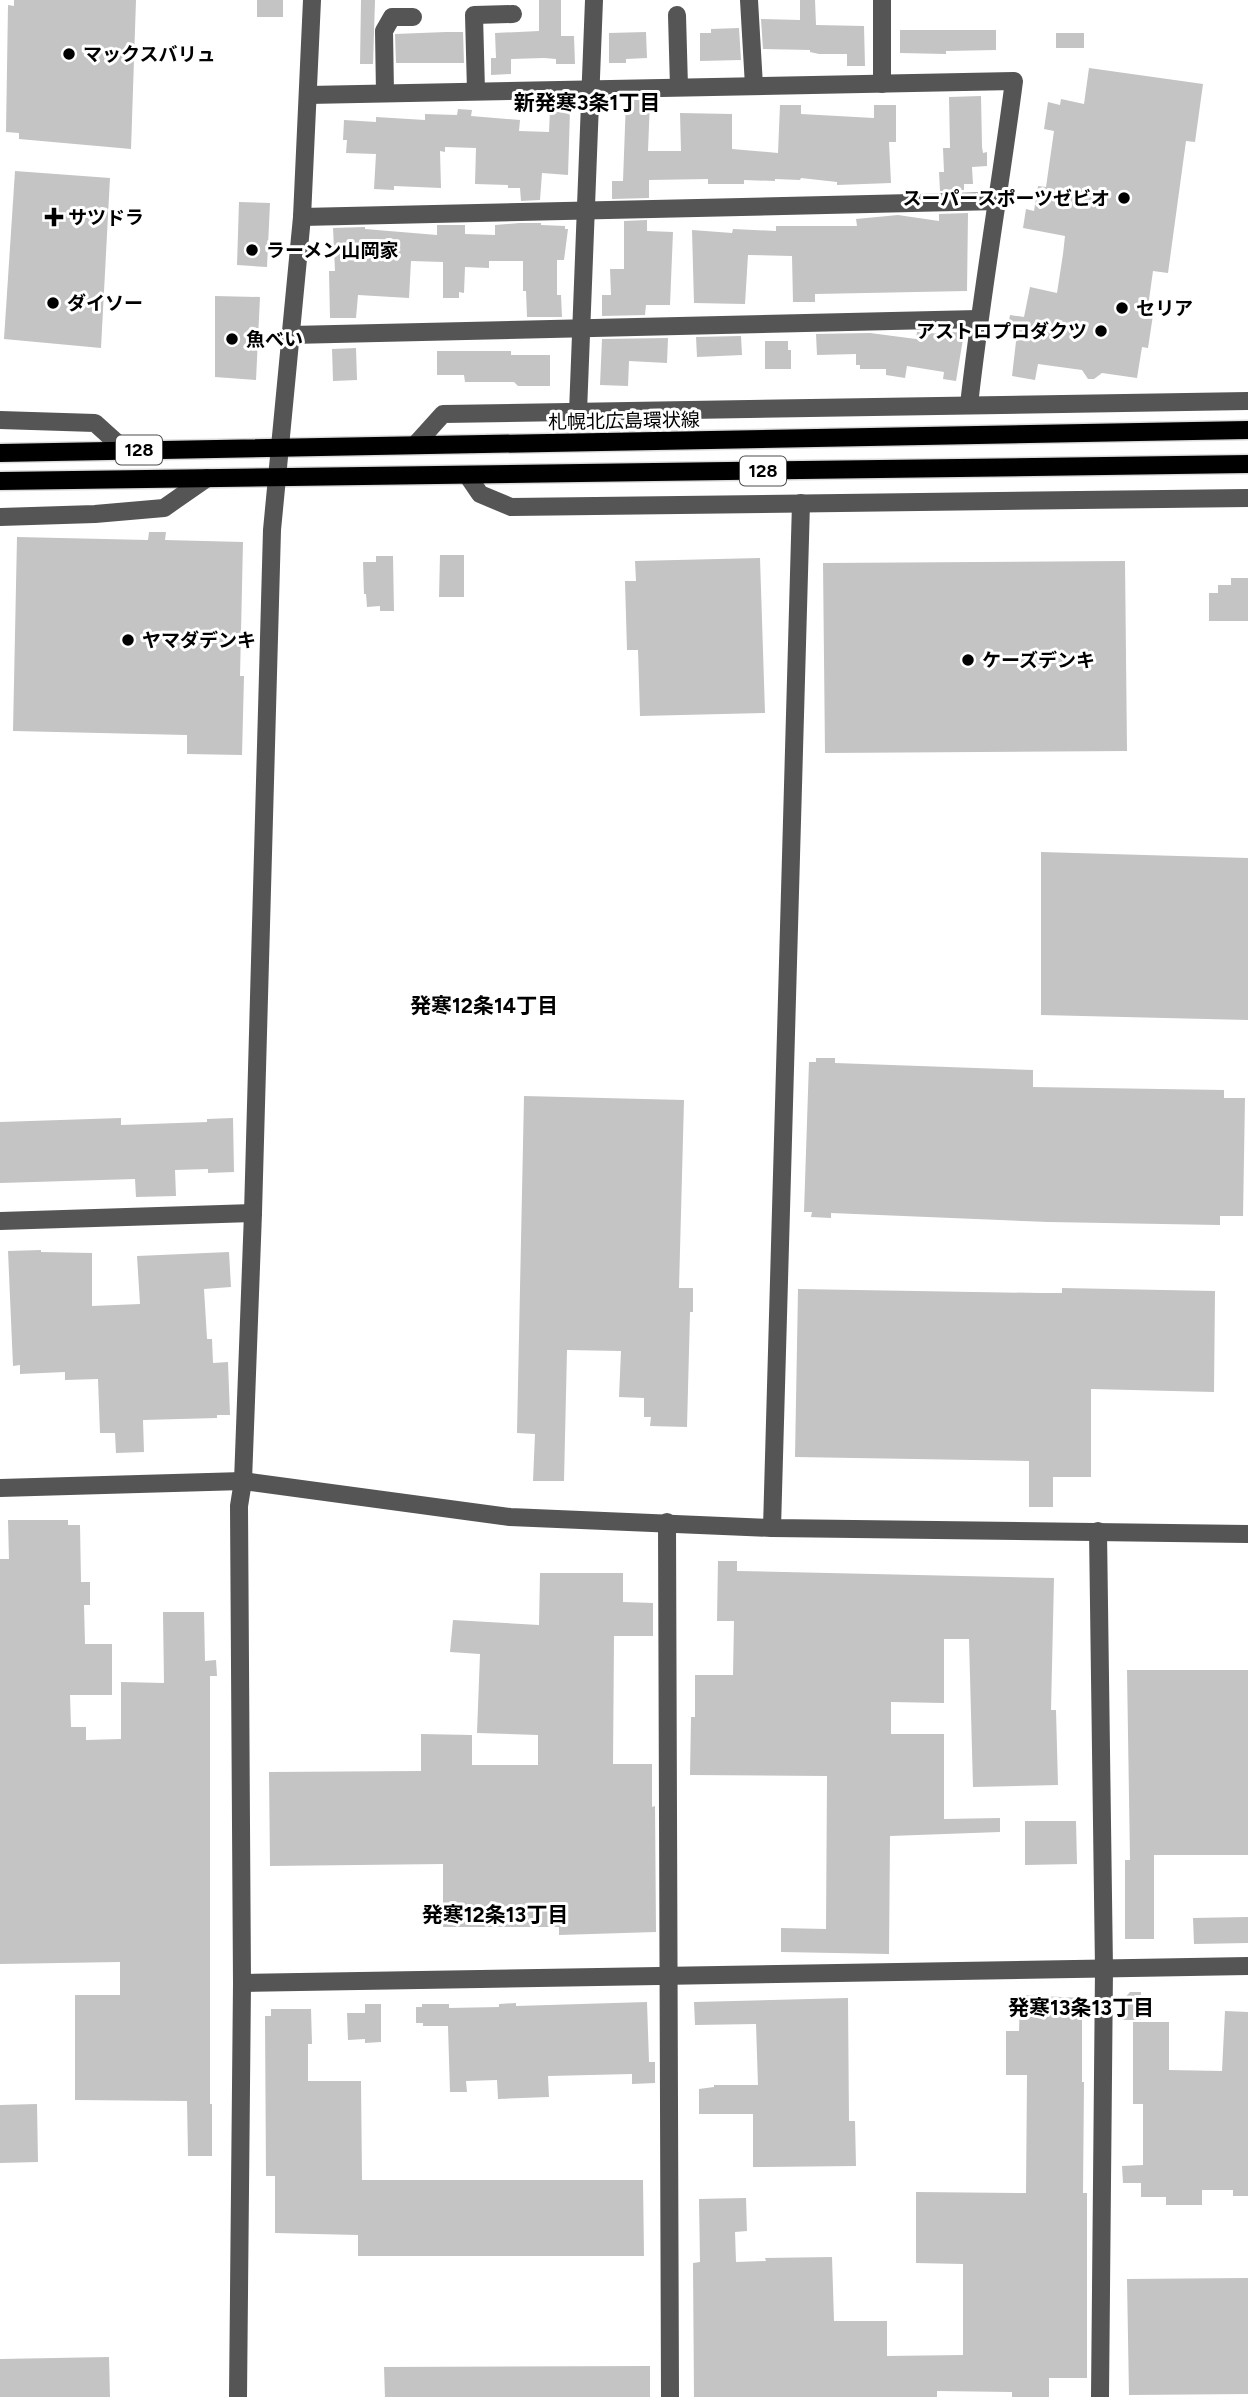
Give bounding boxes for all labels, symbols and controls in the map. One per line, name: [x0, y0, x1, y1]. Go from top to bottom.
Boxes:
place label: マックスバリュ: [83, 43, 215, 66]
marker: マックスバリュ: [61, 46, 77, 62]
district label: 新発寒3条1丁目: [514, 90, 660, 115]
place label: スーパースポーツゼビオ: [903, 187, 1110, 210]
marker: スーパースポーツゼビオ: [1116, 190, 1132, 206]
place label: サツドラ: [68, 206, 144, 229]
marker: サツドラ: [46, 209, 62, 225]
place label: ラーメン山岡家: [266, 239, 398, 262]
marker: ラーメン山岡家: [244, 242, 260, 258]
place label: ダイソー: [67, 292, 143, 315]
marker: ダイソー: [45, 295, 61, 311]
place label: セリア: [1136, 297, 1193, 320]
marker: セリア: [1114, 300, 1130, 316]
place label: アストロプロダクツ: [916, 320, 1087, 343]
marker: アストロプロダクツ: [1093, 323, 1109, 339]
place label: 魚べい: [246, 328, 303, 351]
marker: 魚べい: [224, 331, 240, 347]
street label: 札幌北広島環状線: [548, 408, 700, 434]
road number: 128: [116, 436, 162, 464]
road number: 128: [740, 457, 786, 486]
place label: ヤマダデンキ: [142, 629, 256, 652]
marker: ヤマダデンキ: [120, 632, 136, 648]
place label: ケーズデンキ: [982, 649, 1095, 672]
marker: ケーズデンキ: [960, 652, 976, 668]
district label: 発寒12条14丁目: [410, 993, 558, 1018]
district label: 発寒12条13丁目: [422, 1902, 568, 1927]
district label: 発寒13条13丁目: [1008, 1995, 1154, 2020]

